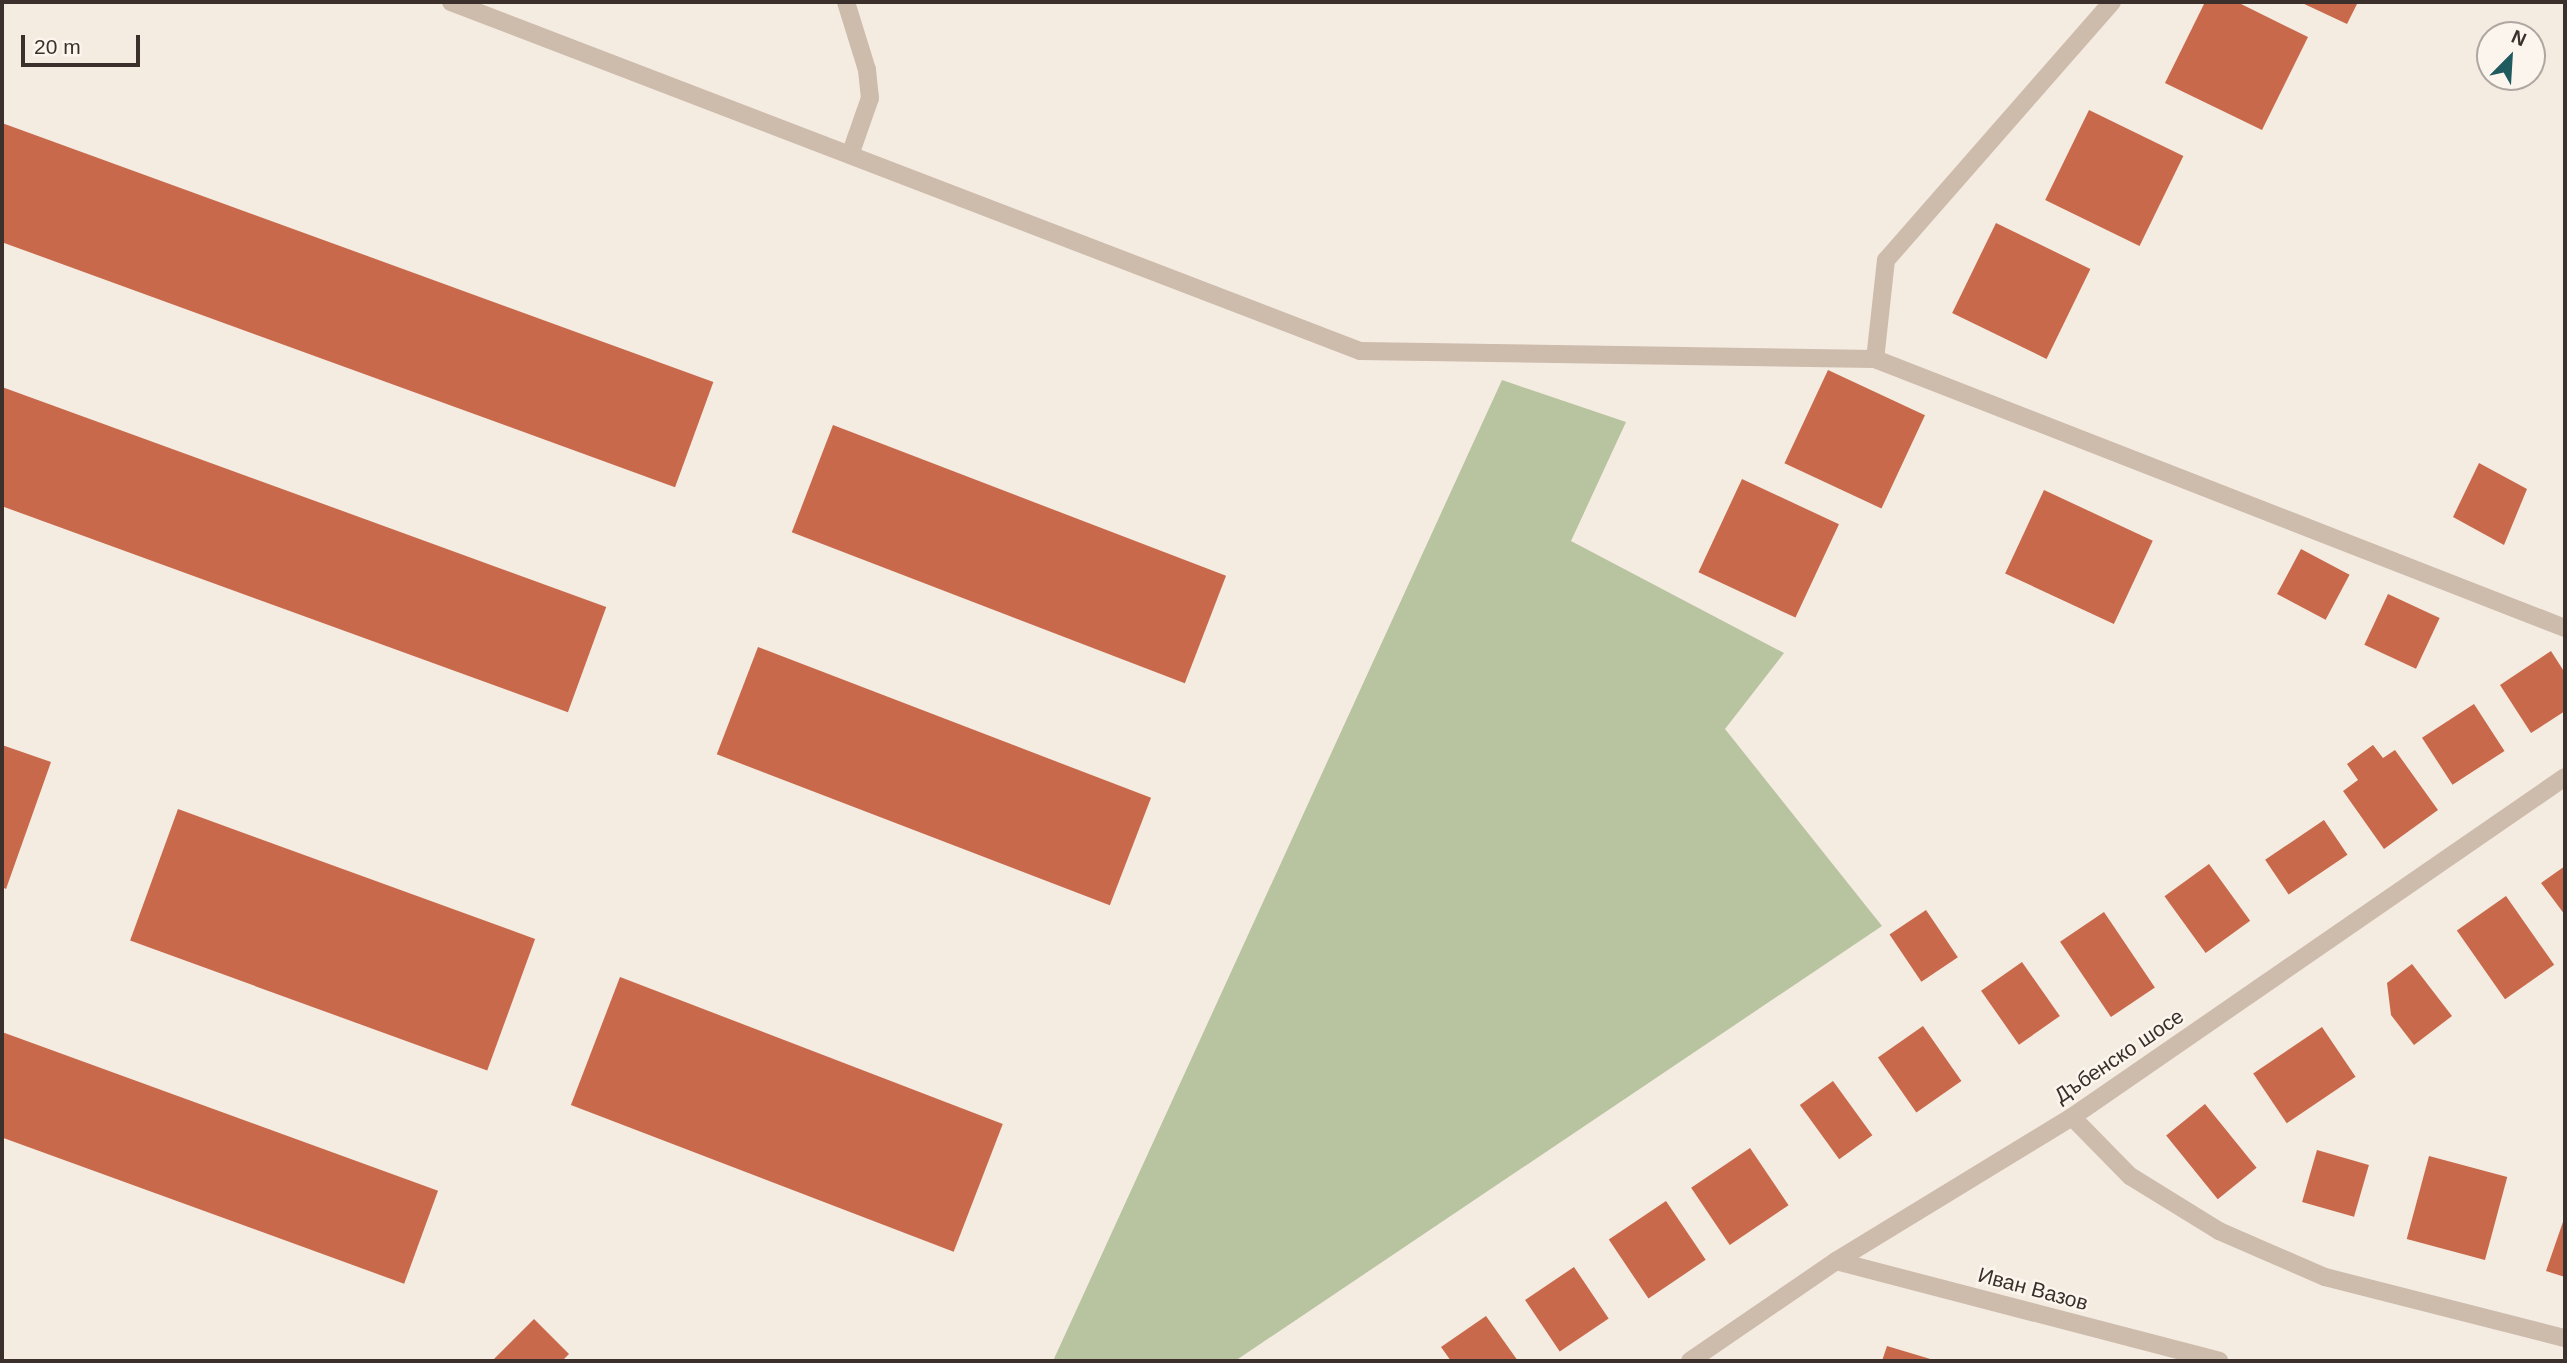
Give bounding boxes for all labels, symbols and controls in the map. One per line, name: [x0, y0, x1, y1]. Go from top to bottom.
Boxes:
scale bar: [24, 21, 144, 65]
north arrow: [2476, 21, 2546, 91]
text: N: [2508, 26, 2529, 51]
text: 20 m: [34, 35, 81, 58]
street label: Дъбенско шосе: [2050, 1003, 2188, 1109]
street label: Иван Вазов: [1975, 1262, 2091, 1316]

